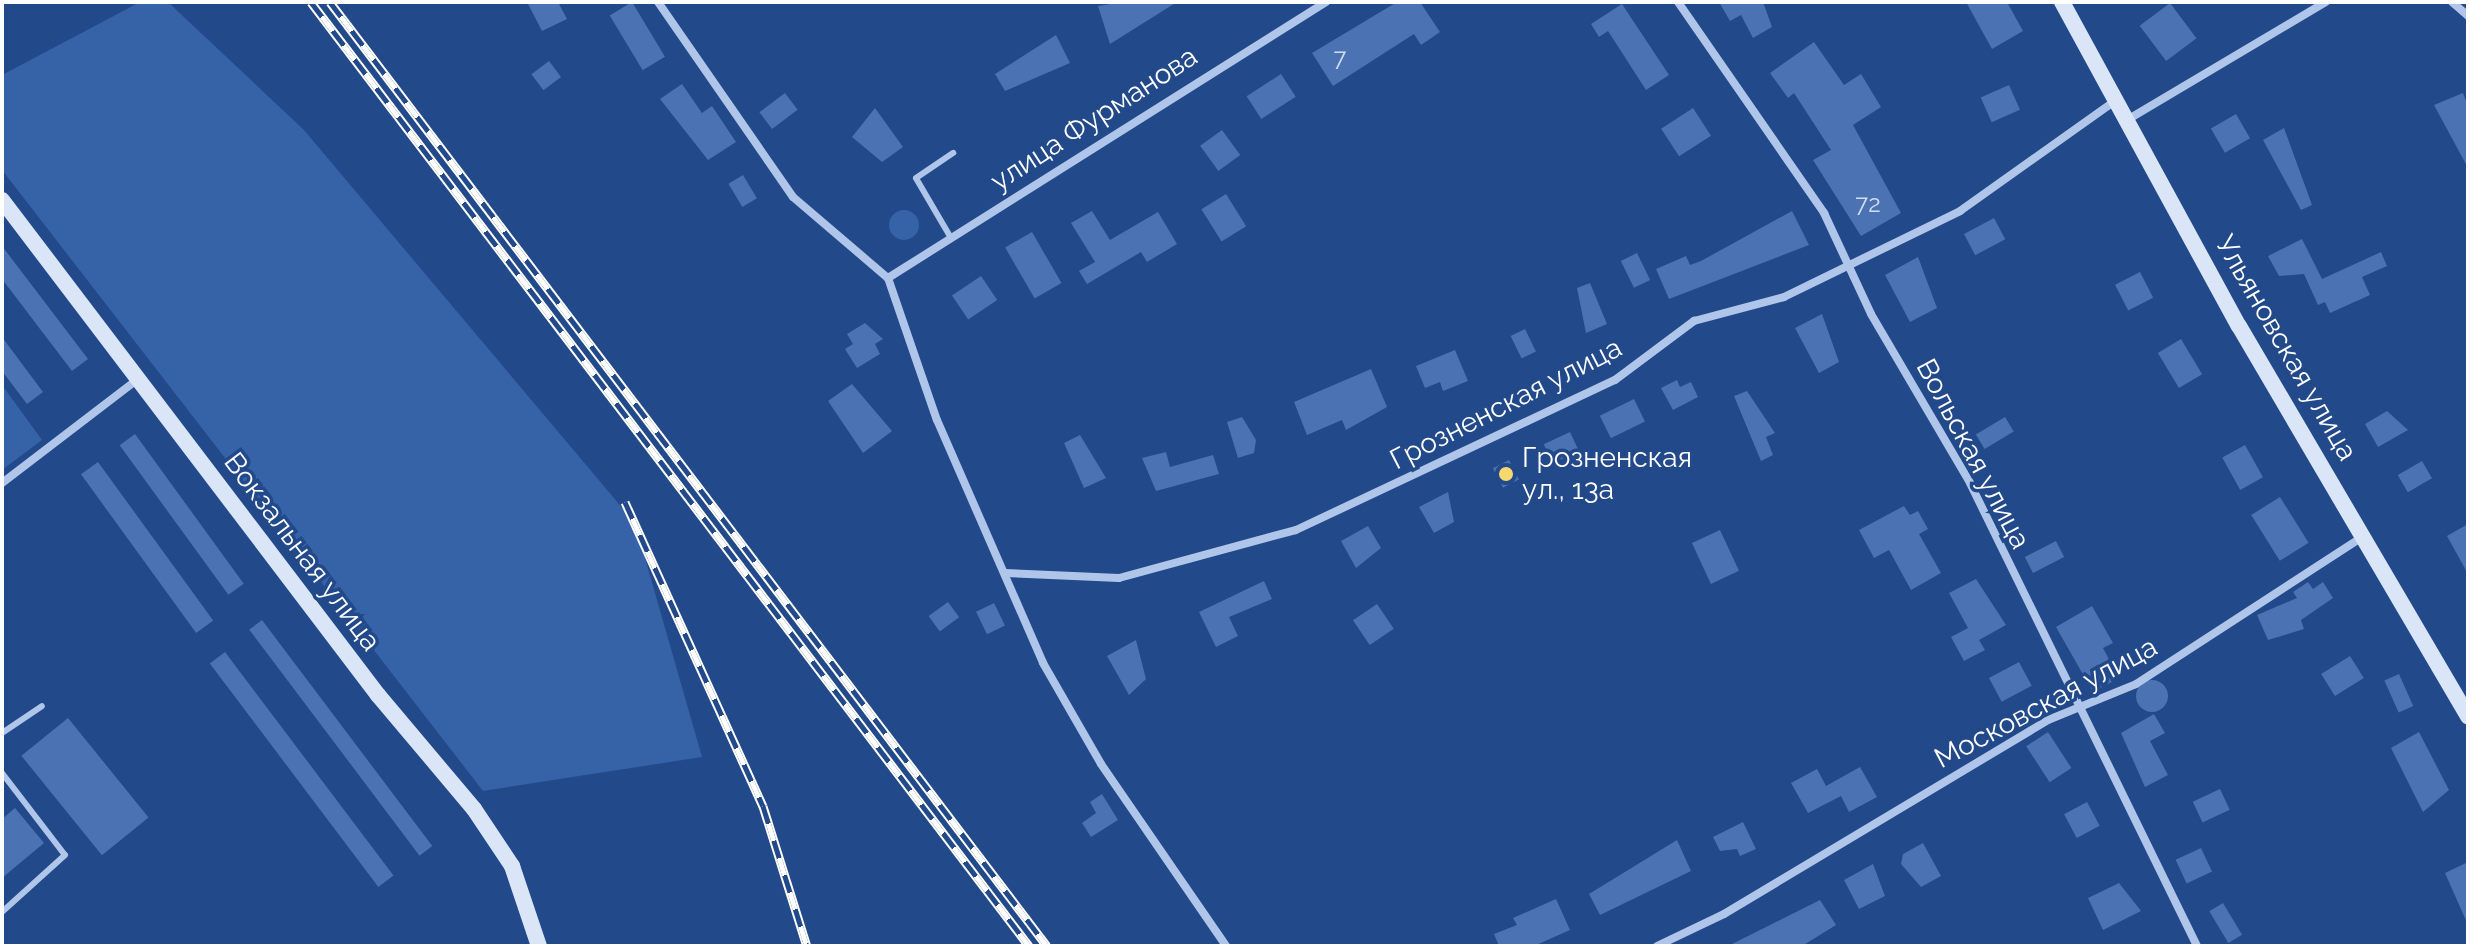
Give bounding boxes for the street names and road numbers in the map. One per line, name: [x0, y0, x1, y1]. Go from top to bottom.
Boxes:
street label: улица Фурманова: [984, 40, 1204, 198]
street label: Ульяновская улица: [2208, 229, 2364, 467]
street label: Грозненская улица: [1384, 331, 1628, 477]
street label: Вольская улица: [1909, 353, 2037, 555]
street label: Вокзальная улица: [216, 446, 388, 658]
street label: Московская улица: [1929, 630, 2163, 776]

